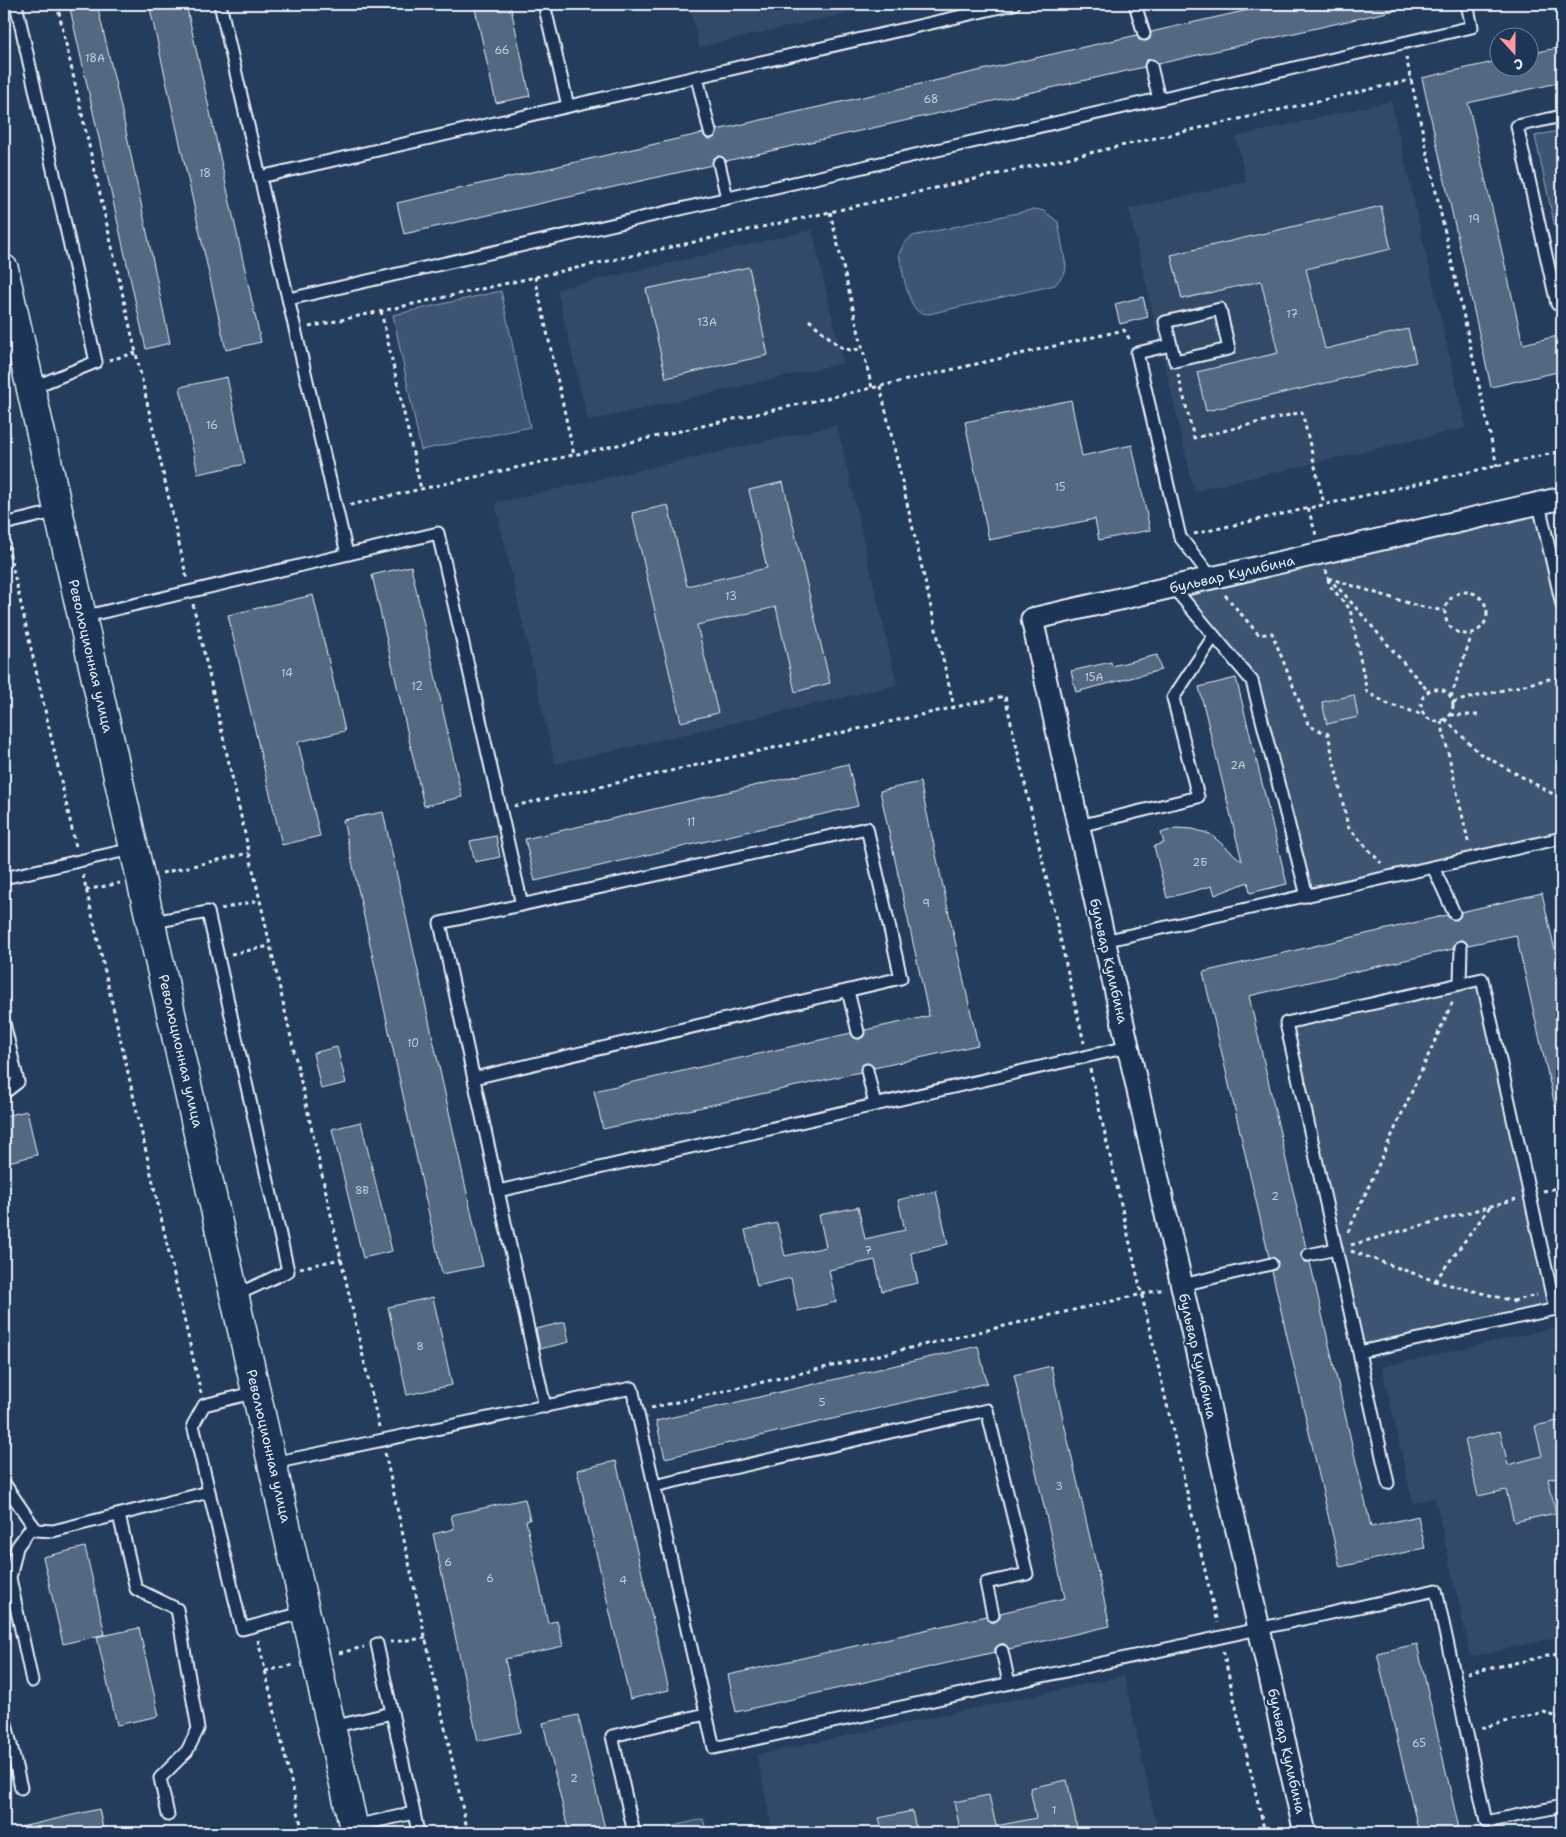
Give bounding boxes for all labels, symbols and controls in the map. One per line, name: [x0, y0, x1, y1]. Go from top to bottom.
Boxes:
north arrow: [1488, 28, 1538, 78]
house number: 66: [494, 43, 510, 58]
house number: 18А: [85, 51, 105, 66]
text: С: [1511, 54, 1526, 74]
house number: 68: [924, 92, 938, 107]
house number: 18: [199, 166, 211, 181]
house number: 19: [1468, 212, 1480, 227]
house number: 17: [1286, 307, 1298, 322]
house number: 13А: [697, 315, 717, 330]
house number: 16: [206, 418, 218, 433]
house number: 15: [1054, 480, 1066, 495]
street label: бульвар Кулибина: [1168, 551, 1297, 597]
street label: Революционная улица: [65, 578, 117, 735]
house number: 13: [725, 589, 737, 604]
house number: 14: [281, 666, 293, 681]
house number: 15А: [1084, 670, 1104, 685]
house number: 12: [411, 679, 423, 694]
house number: 2А: [1230, 758, 1246, 773]
house number: 11: [687, 815, 695, 830]
house number: 2Б: [1193, 855, 1207, 870]
house number: 9: [922, 896, 930, 911]
street label: бульвар Кулибина: [1086, 897, 1132, 1026]
street label: Революционная улица: [155, 973, 207, 1130]
house number: 10: [407, 1036, 419, 1051]
house number: 8В: [355, 1183, 370, 1198]
house number: 2: [1271, 1189, 1279, 1204]
house number: 7: [864, 1243, 872, 1258]
street label: бульвар Кулибина: [1175, 1292, 1221, 1421]
house number: 8: [416, 1339, 424, 1354]
street label: Революционная улица: [243, 1368, 295, 1525]
house number: 5: [819, 1395, 826, 1410]
house number: 3: [1055, 1479, 1063, 1494]
house number: 6: [444, 1555, 452, 1570]
house number: 6: [486, 1571, 494, 1586]
house number: 4: [619, 1573, 627, 1588]
street label: бульвар Кулибина: [1264, 1687, 1310, 1816]
house number: 65: [1412, 1736, 1426, 1751]
house number: 2: [570, 1771, 578, 1786]
house number: 1: [1052, 1803, 1056, 1818]

